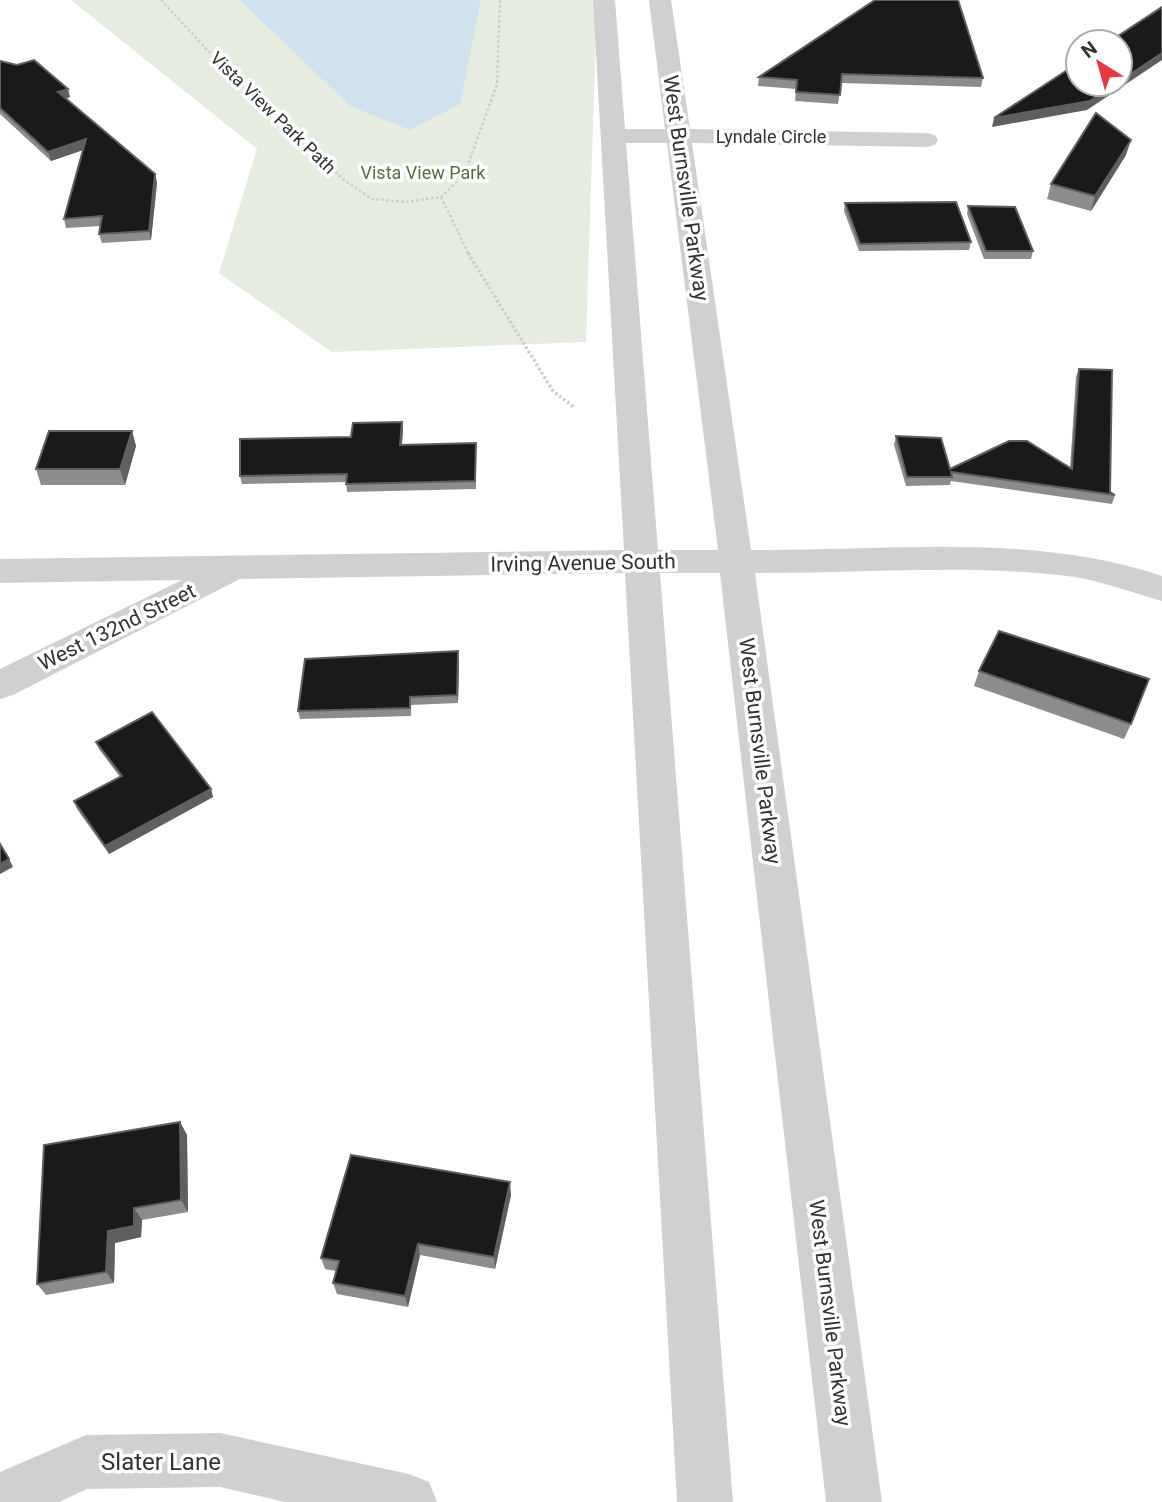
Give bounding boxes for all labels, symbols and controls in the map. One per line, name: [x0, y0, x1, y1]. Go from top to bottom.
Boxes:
north arrow: [1064, 28, 1134, 98]
text: N: [1077, 37, 1101, 63]
street label: Vista View Park Path: [206, 47, 340, 178]
street label: West Burnsville Parkway: [658, 74, 714, 302]
street label: Lyndale Circle: [716, 126, 826, 147]
park label: Vista View Park: [361, 162, 486, 183]
street label: Irving Avenue South: [490, 549, 676, 577]
street label: West 132nd Street: [35, 578, 200, 675]
street label: West Burnsville Parkway: [734, 637, 786, 866]
street label: West Burnsville Parkway: [804, 1199, 856, 1428]
street label: Slater Lane: [101, 1448, 221, 1476]

